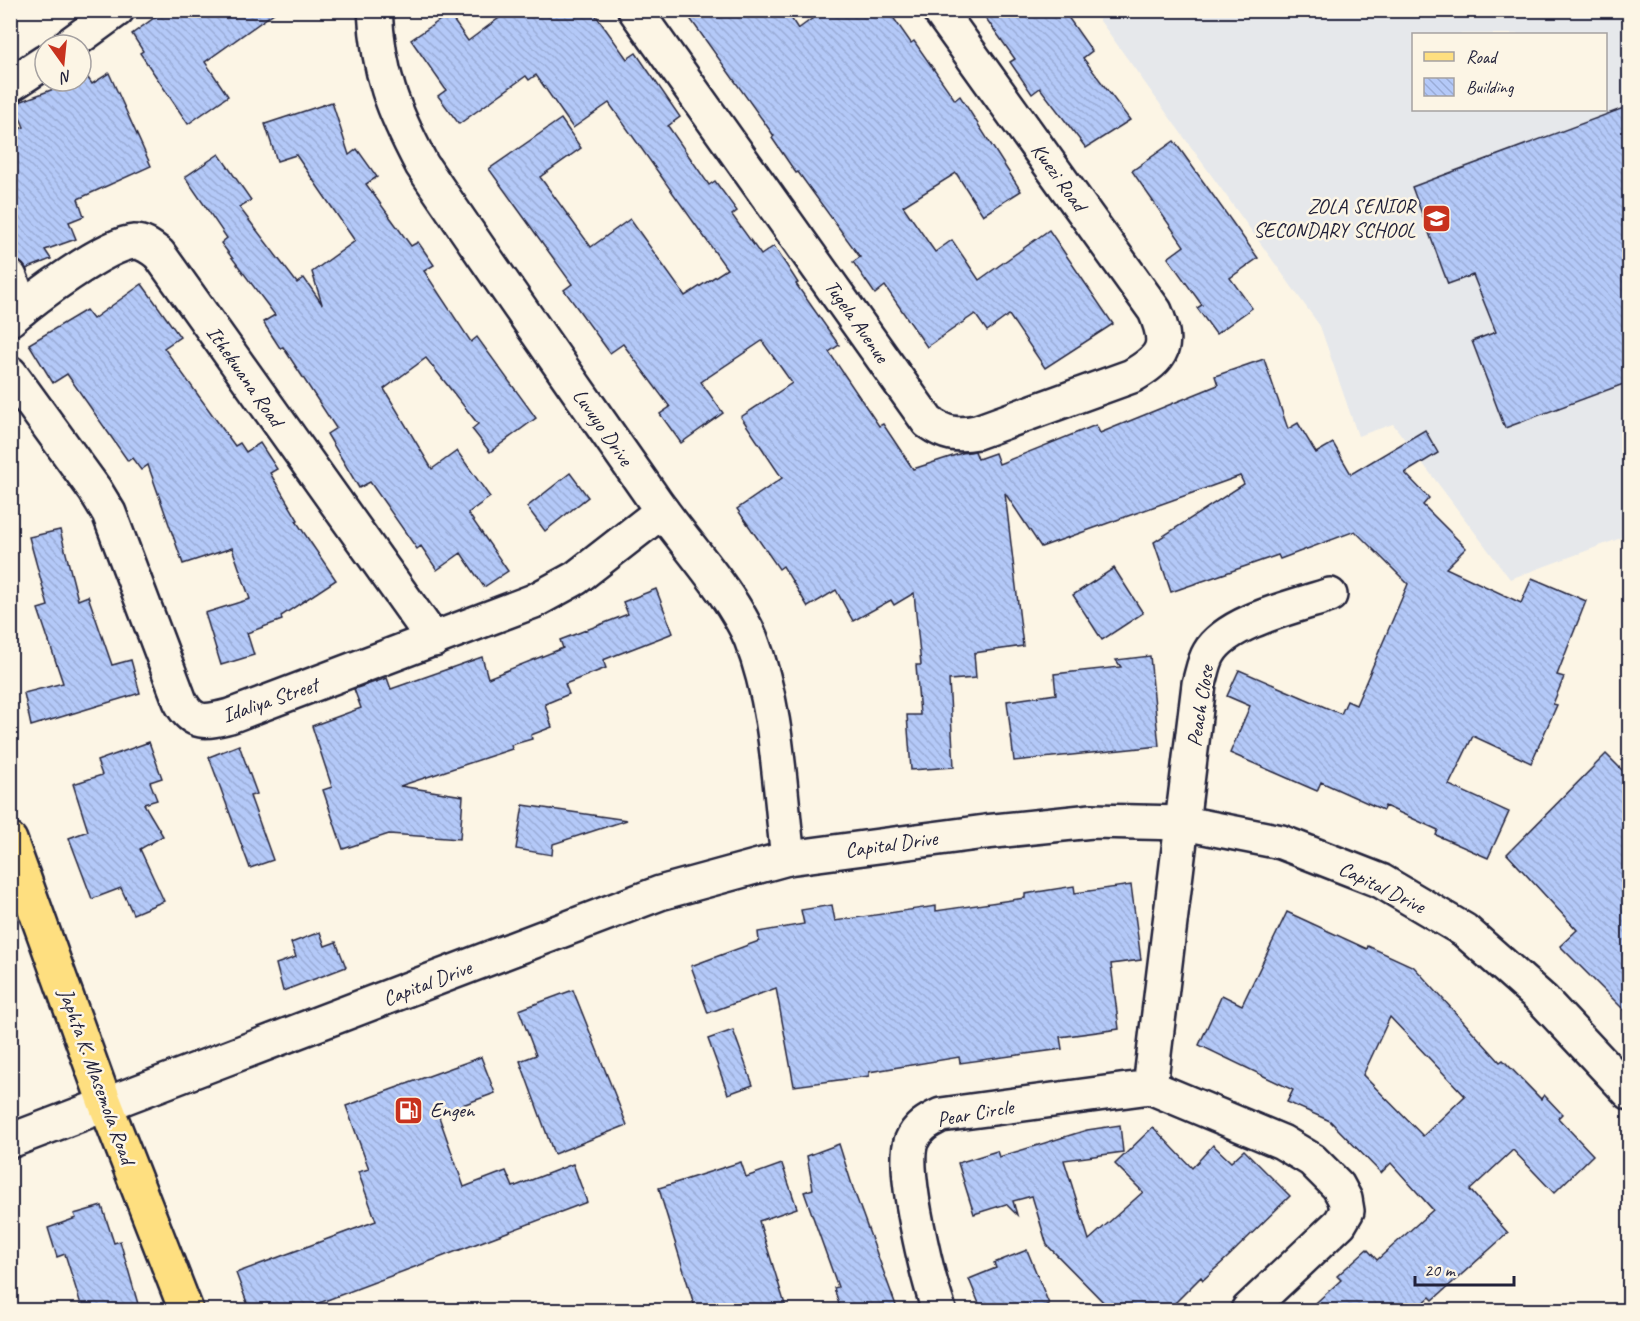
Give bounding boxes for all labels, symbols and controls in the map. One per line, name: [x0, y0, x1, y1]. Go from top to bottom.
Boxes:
north arrow: [33, 33, 93, 93]
legend: [1412, 33, 1607, 111]
text: Road: [1466, 46, 1499, 68]
text: N: [56, 66, 74, 88]
text: Building: [1466, 76, 1515, 98]
street label: Kwezi Road: [1025, 138, 1094, 219]
place label: ZOLA SENIOR SECONDARY SCHOOL: [1253, 193, 1418, 243]
school or university icon: ZOLA SENIOR SECONDARY SCHOOL: [1420, 202, 1452, 234]
street label: Tugela Avenue: [819, 274, 896, 368]
street label: Ithekwana Road: [201, 321, 291, 434]
street label: Luvuyo Drive: [567, 384, 640, 471]
street label: Peach Close: [1181, 661, 1220, 748]
street label: Idaliya Street: [219, 670, 324, 729]
street label: Capital Drive: [843, 825, 940, 863]
street label: Capital Drive: [1335, 855, 1430, 920]
street label: Capital Drive: [379, 954, 476, 1012]
street label: Japhta K. Masemola Road: [53, 984, 142, 1171]
street label: Pear Circle: [935, 1093, 1017, 1132]
fuel station icon: Engen: [393, 1094, 425, 1126]
place label: Engen: [430, 1097, 476, 1123]
scale bar: [1415, 1249, 1514, 1287]
text: 20 m: [1424, 1259, 1457, 1281]

